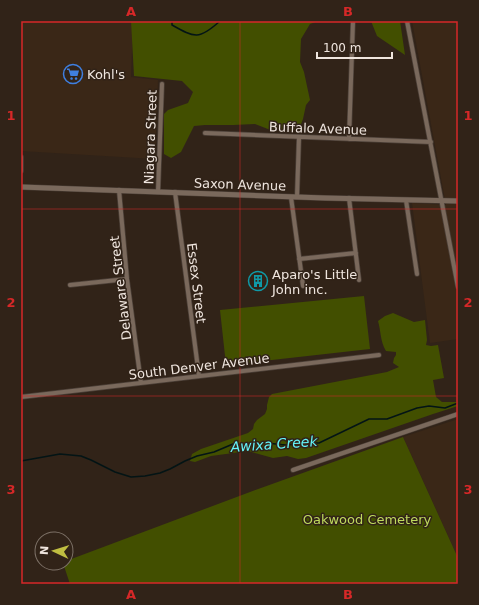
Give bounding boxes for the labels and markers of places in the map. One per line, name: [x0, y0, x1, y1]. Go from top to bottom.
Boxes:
supermarket icon: Kohl's: [62, 63, 84, 85]
place label: Kohl's: [87, 67, 125, 82]
place label: Aparo's Little John inc.: [271, 267, 357, 297]
building icon: Aparo's Little John inc.: [247, 270, 269, 292]

